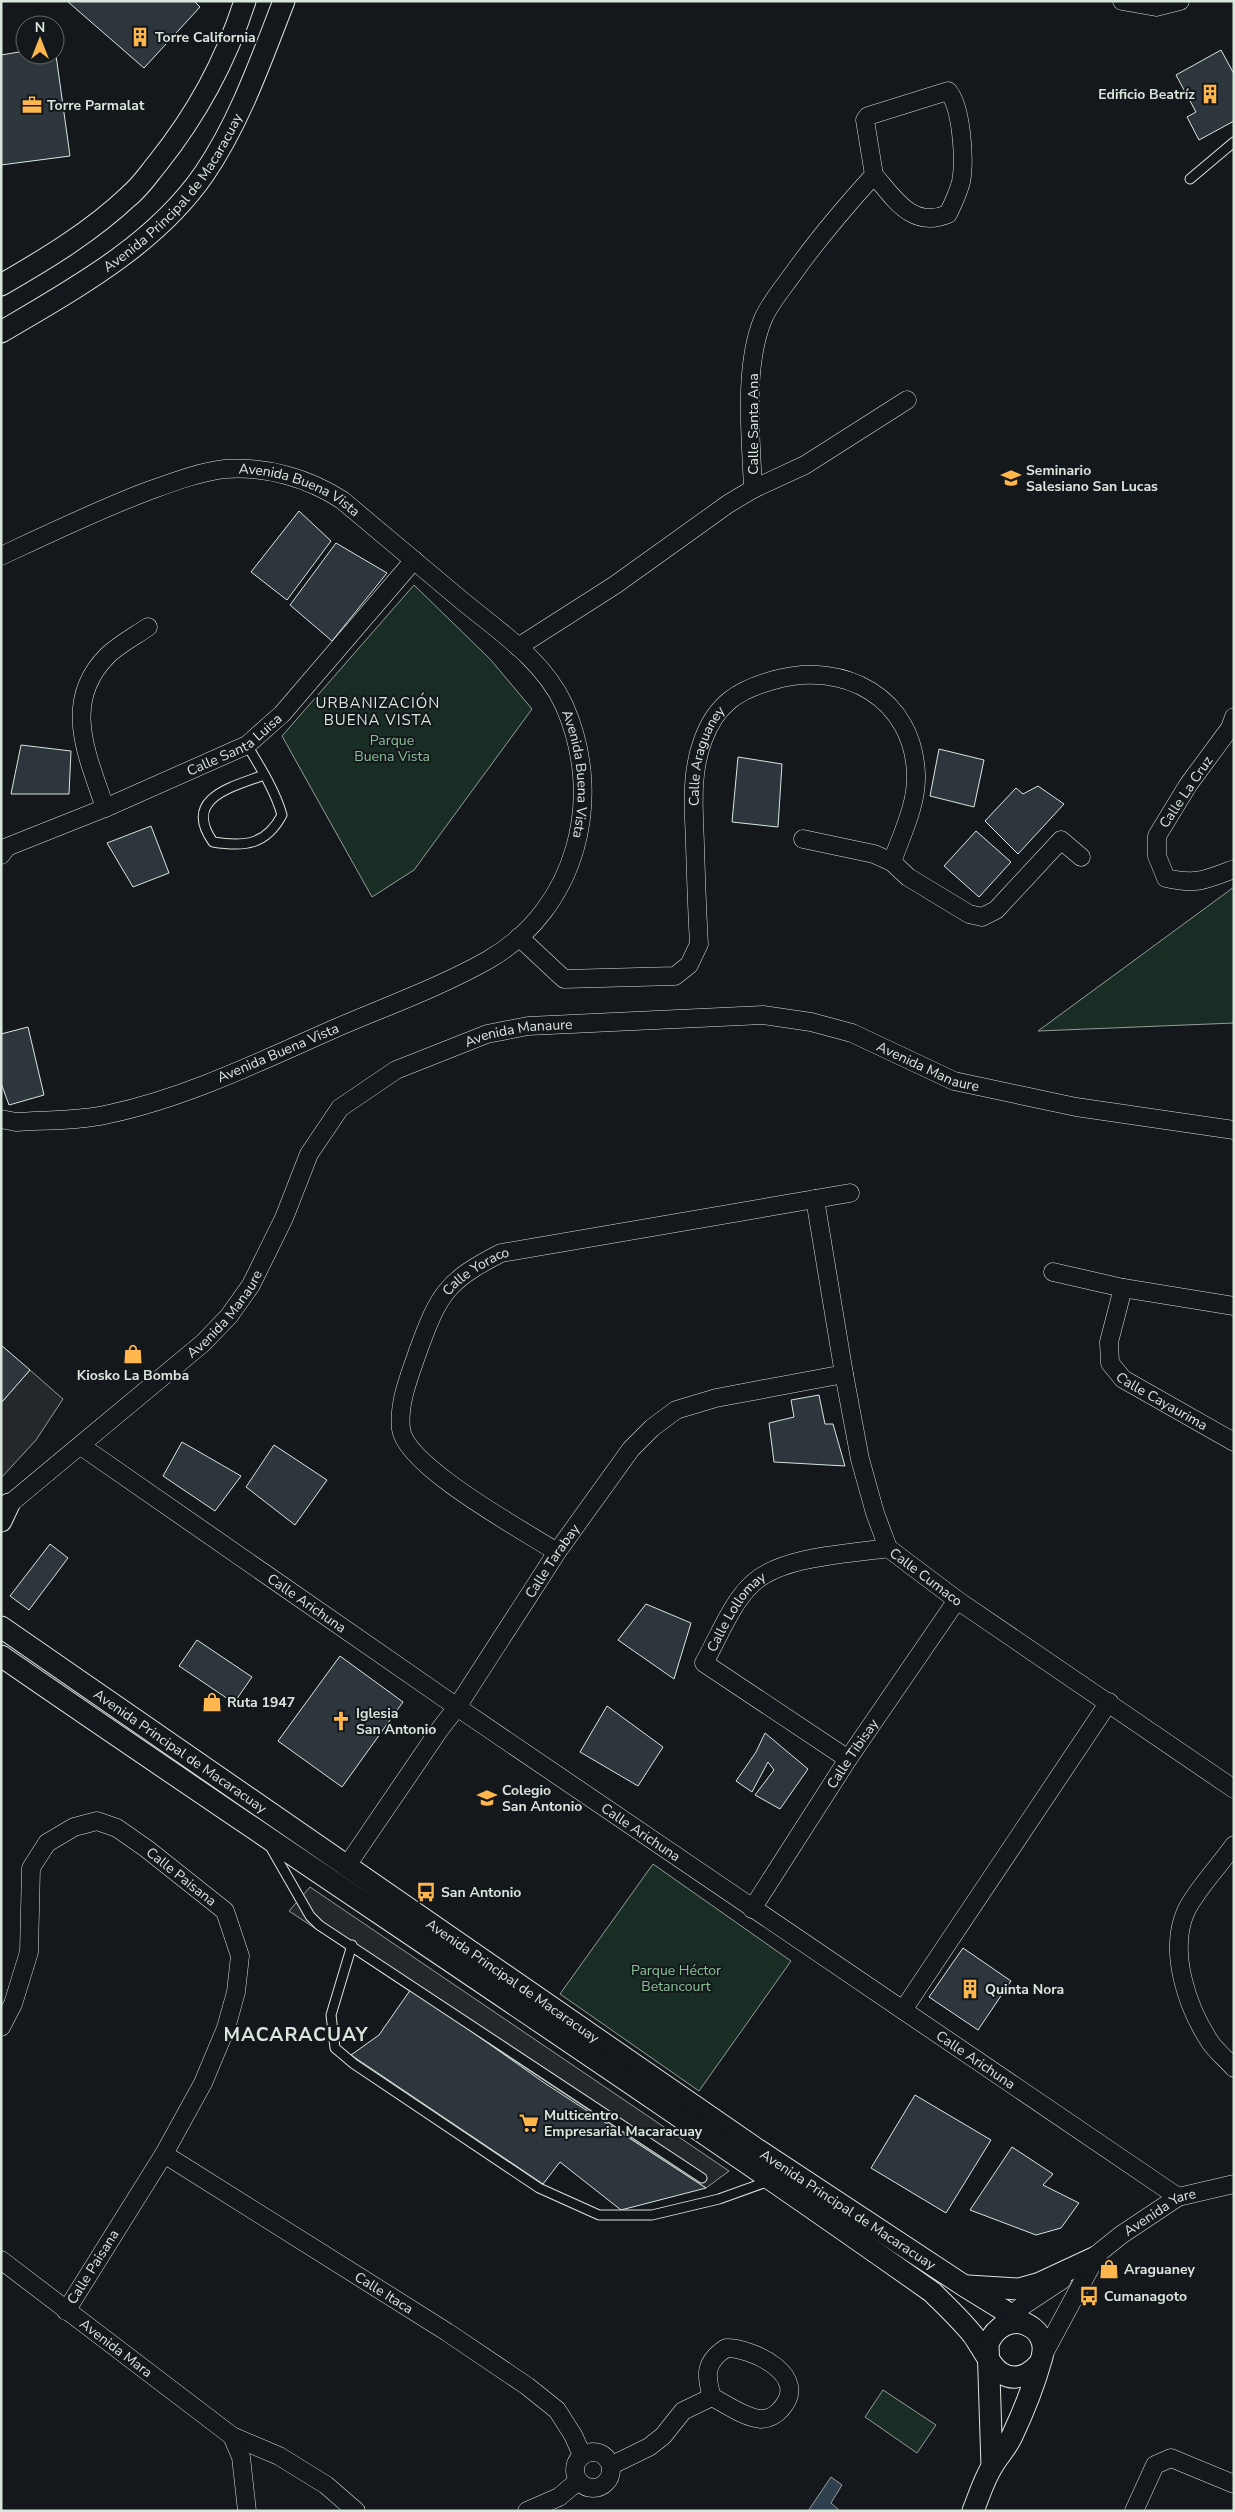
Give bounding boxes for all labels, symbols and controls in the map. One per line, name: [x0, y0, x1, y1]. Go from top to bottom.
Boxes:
north arrow: [15, 15, 65, 65]
text: N: [35, 18, 45, 37]
building icon: Torre California: [129, 26, 151, 48]
place label: Torre California: [155, 28, 256, 47]
building icon: Edificio Beatríz: [1199, 83, 1221, 105]
place label: Edificio Beatríz: [1098, 85, 1195, 104]
office icon: Torre Parmalat: [21, 94, 43, 116]
place label: Torre Parmalat: [47, 96, 145, 115]
street label: Avenida Principal de Macaracuay: [99, 109, 247, 276]
street label: Calle Santa Ana: [744, 373, 763, 475]
street label: Avenida Buena Vista: [238, 459, 364, 521]
place label: Seminario Salesiano San Lucas: [1026, 461, 1158, 496]
school or university icon: Seminario Salesiano San Lucas: [1000, 467, 1022, 489]
district label: URBANIZACIÓN BUENA VISTA: [316, 692, 440, 730]
street label: Calle Araguaney: [684, 701, 729, 806]
street label: Avenida Buena Vista: [557, 707, 592, 840]
street label: Calle Santa Luisa: [184, 709, 286, 780]
park label: Parque Buena Vista: [354, 731, 430, 766]
street label: Calle La Cruz: [1155, 752, 1217, 832]
street label: Avenida Manaure: [462, 1014, 573, 1051]
street label: Avenida Buena Vista: [214, 1019, 342, 1087]
street label: Avenida Manaure: [874, 1037, 981, 1096]
street label: Calle Yoraco: [438, 1242, 511, 1299]
street label: Avenida Manaure: [183, 1267, 266, 1362]
shop icon: Kiosko La Bomba: [122, 1343, 144, 1365]
place label: Kiosko La Bomba: [77, 1366, 189, 1385]
street label: Calle Cayaurima: [1111, 1368, 1211, 1435]
street label: Calle Tarabay: [520, 1519, 584, 1602]
street label: Calle Cumaco: [886, 1543, 966, 1611]
street label: Calle Lollomay: [702, 1567, 770, 1655]
street label: Calle Arichuna: [264, 1569, 350, 1637]
street label: Avenida Principal de Macaracuay: [90, 1684, 271, 1818]
shop icon: Ruta 1947: [201, 1691, 223, 1713]
place label: Ruta 1947: [227, 1693, 295, 1712]
place label: Iglesia San Antonio: [356, 1704, 436, 1739]
church icon: Iglesia San Antonio: [330, 1710, 352, 1732]
street label: Calle Tibisay: [822, 1714, 883, 1792]
place label: Colegio San Antonio: [502, 1781, 582, 1816]
school or university icon: Colegio San Antonio: [476, 1787, 498, 1809]
street label: Calle Arichuna: [597, 1798, 684, 1866]
street label: Calle Paisana: [142, 1843, 220, 1910]
bus stop icon: San Antonio: [415, 1881, 437, 1903]
place label: San Antonio: [441, 1883, 521, 1902]
street label: Avenida Principal de Macaracuay: [422, 1914, 604, 2048]
park label: Parque Héctor Betancourt: [631, 1961, 721, 1996]
building icon: Quinta Nora: [959, 1978, 981, 2000]
place label: Quinta Nora: [985, 1980, 1064, 1999]
district label: MACARACUAY: [223, 2022, 369, 2048]
street label: Calle Arichuna: [932, 2026, 1019, 2093]
place label: Multicentro Empresarial Macaracuay: [544, 2106, 703, 2141]
supermarket icon: Multicentro Empresarial Macaracuay: [518, 2112, 540, 2134]
street label: Avenida Principal de Macaracuay: [757, 2145, 940, 2275]
street label: Avenida Yare: [1120, 2184, 1198, 2240]
street label: Calle Paisana: [63, 2226, 123, 2308]
shop icon: Araguaney: [1098, 2258, 1120, 2280]
place label: Araguaney: [1124, 2260, 1195, 2279]
street label: Calle Itaca: [351, 2267, 417, 2318]
bus stop icon: Cumanagoto: [1078, 2285, 1100, 2307]
place label: Cumanagoto: [1104, 2287, 1187, 2306]
street label: Avenida Mara: [76, 2314, 157, 2382]

